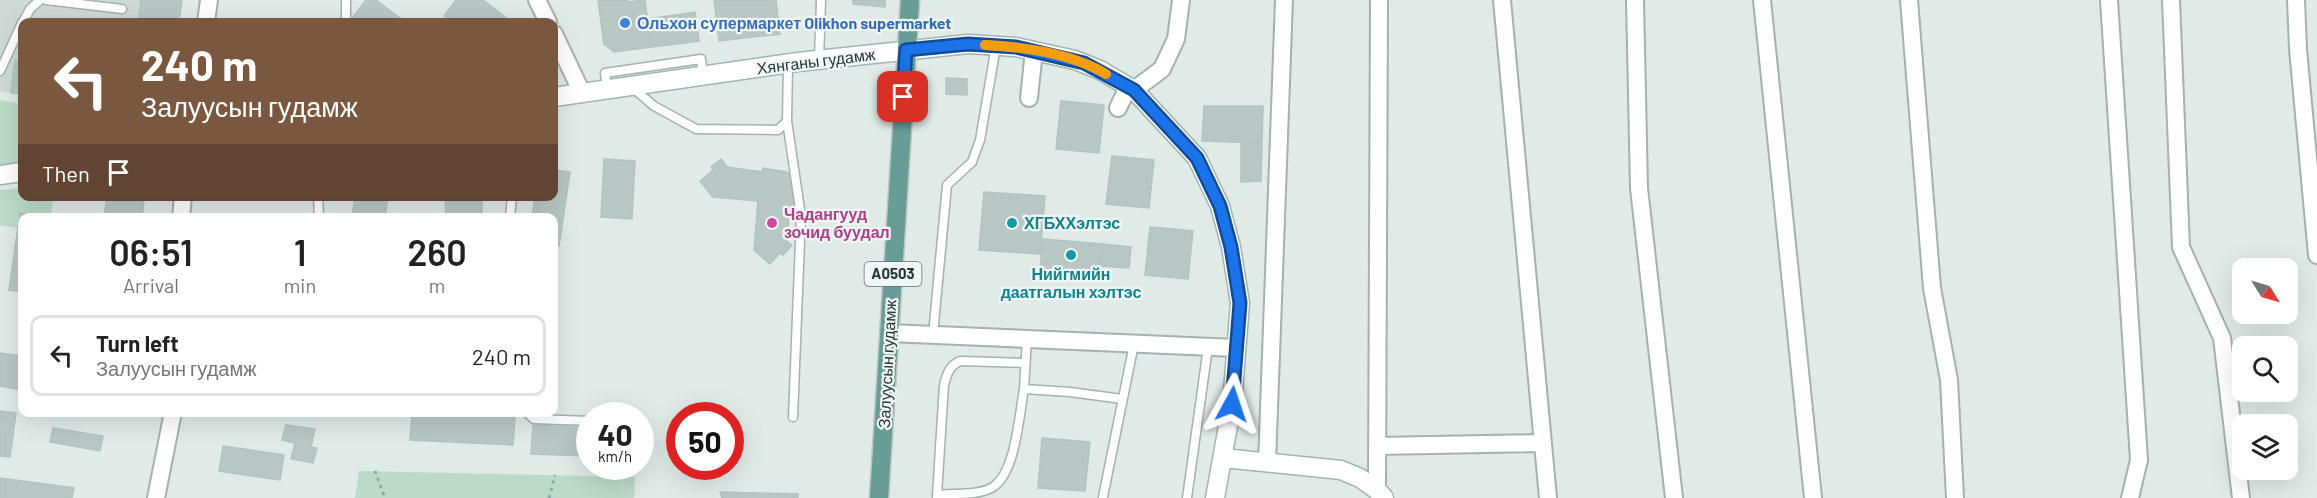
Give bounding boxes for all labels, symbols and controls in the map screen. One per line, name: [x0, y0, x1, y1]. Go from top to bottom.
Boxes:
place label: Ольхон супермаркет Olikhon supermarket: [637, 13, 951, 32]
marker: Ольхон супермаркет Olikhon supermarket: [618, 16, 632, 30]
text: 240 m: [141, 39, 257, 89]
icon: left: [42, 42, 120, 120]
street label: Хянганы гудамж: [756, 44, 877, 77]
pin: [877, 71, 928, 122]
icon: arrive: [886, 80, 919, 113]
text: Залуусын гудамж: [141, 90, 358, 122]
icon: arrive: [102, 156, 135, 189]
text: Then: [42, 160, 90, 186]
place label: Чадангууд зочид буудал: [784, 204, 890, 241]
place label: ХГБХХэлтэс: [1024, 213, 1120, 232]
marker: Чадангууд зочид буудал: [765, 216, 779, 230]
marker: ХГБХХэлтэс: [1005, 216, 1019, 230]
text: 06:51: [109, 230, 193, 273]
text: 1: [294, 230, 306, 273]
text: 260: [407, 230, 467, 273]
marker: Нийгмийн даатгалын хэлтэс: [1064, 248, 1078, 262]
north arrow: [2232, 258, 2298, 324]
map controls: [2232, 258, 2298, 480]
road number: A0503: [864, 262, 922, 286]
place label: Нийгмийн даатгалын хэлтэс: [1001, 264, 1141, 301]
text: Arrival: [123, 273, 179, 297]
text: min: [284, 273, 316, 297]
text: m: [429, 273, 445, 297]
street label: Залуусын гудамж: [874, 299, 899, 429]
text: Turn left: [96, 330, 179, 356]
button: search: [2232, 336, 2298, 402]
icon: left: [45, 339, 78, 372]
text: 240 m: [472, 343, 531, 369]
text: Залуусын гудамж: [96, 356, 257, 380]
position arrow: [1200, 372, 1264, 436]
speed limit sign: 50: [666, 402, 744, 480]
button: layers: [2232, 414, 2298, 480]
text: 40: [597, 416, 633, 452]
text: km/h: [598, 447, 632, 465]

